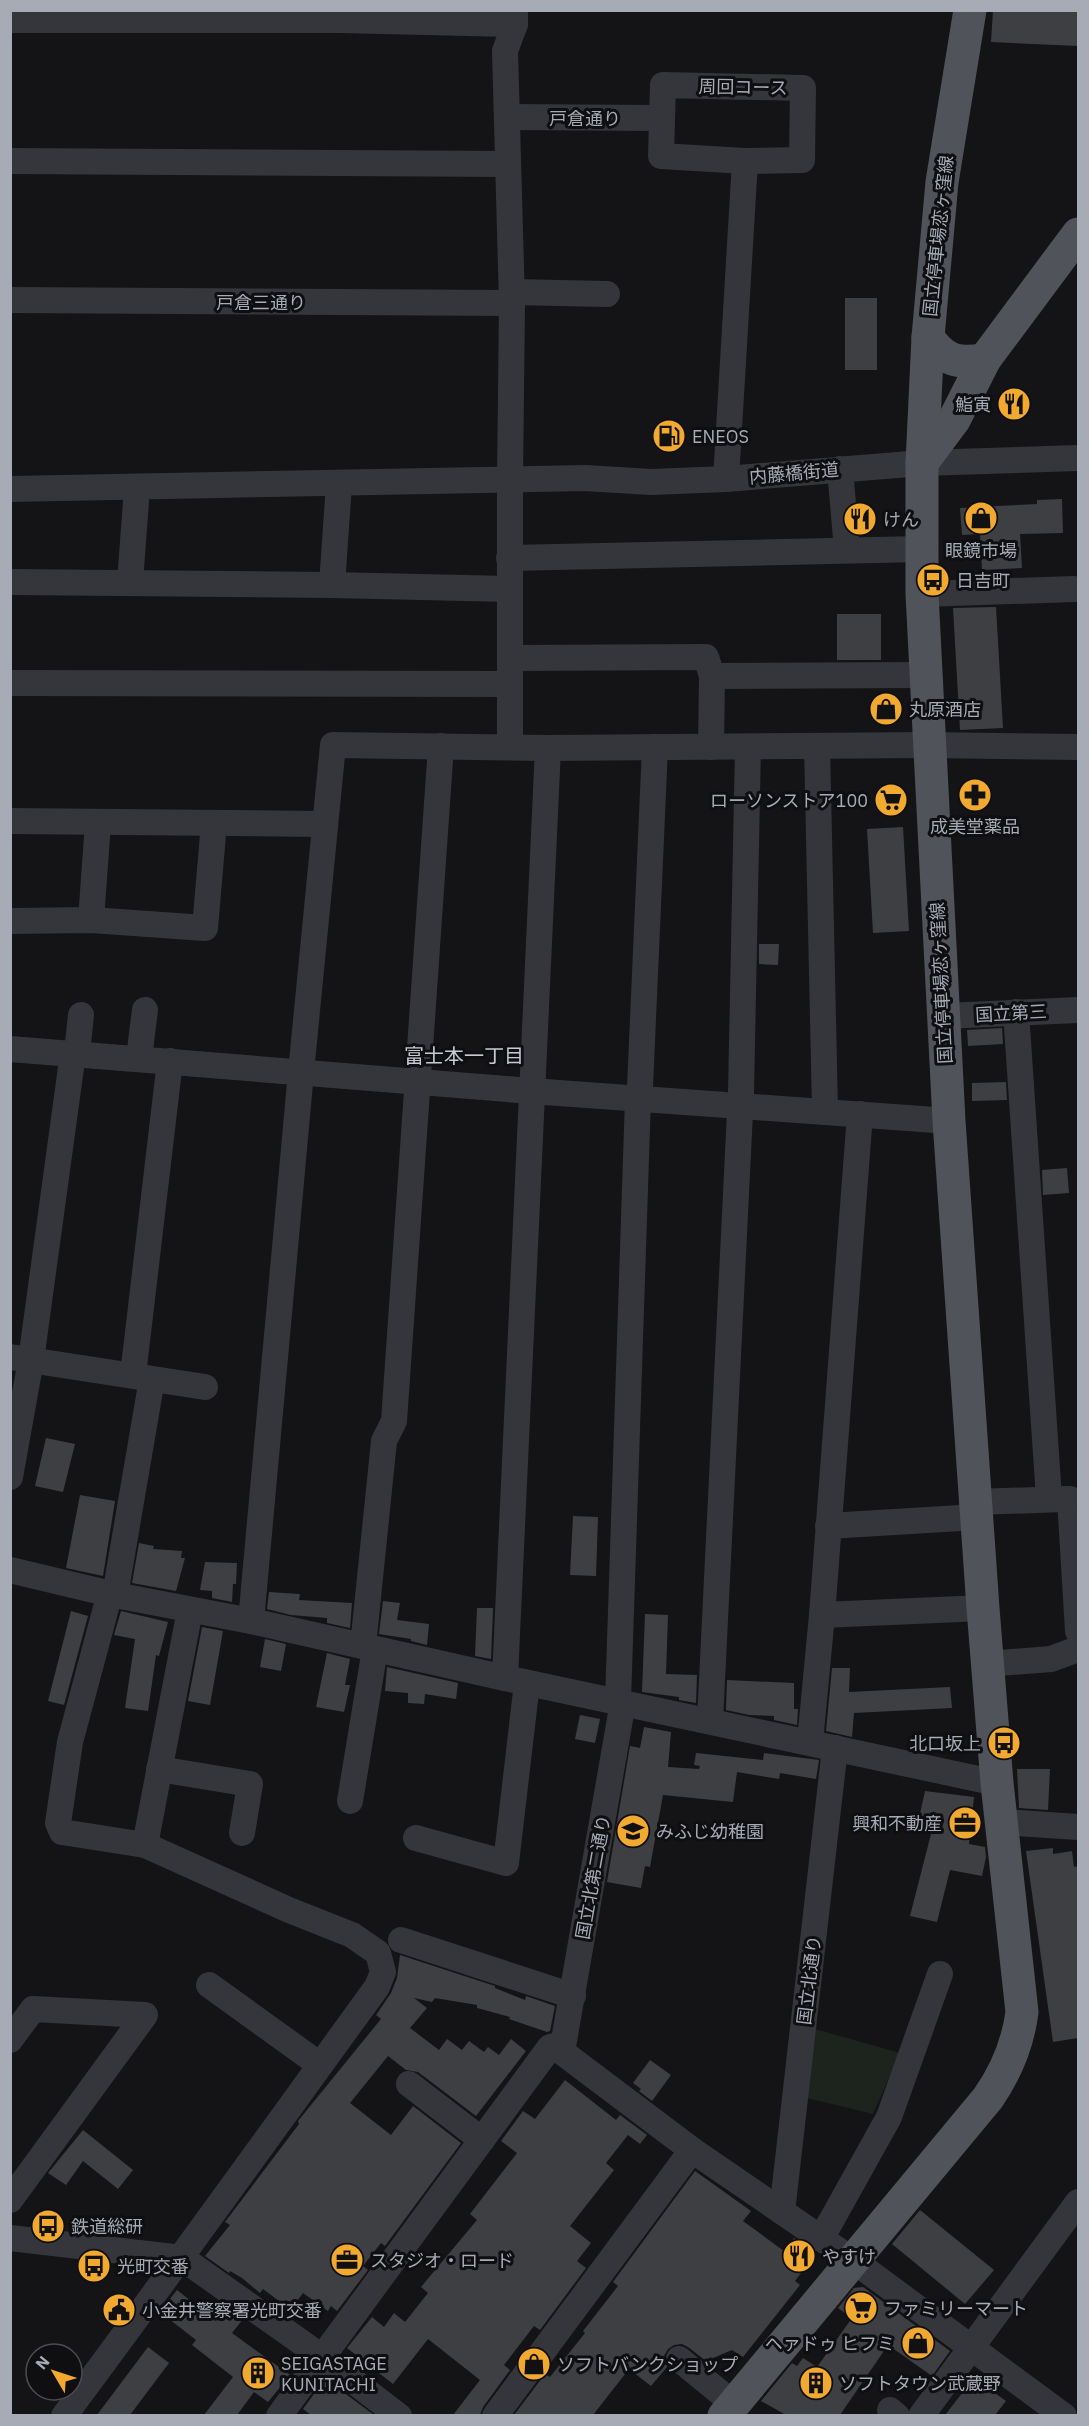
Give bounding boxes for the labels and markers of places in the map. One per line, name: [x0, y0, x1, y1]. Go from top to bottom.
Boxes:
restaurant icon: 鮨寅: [996, 386, 1032, 422]
place label: 鮨寅: [955, 393, 991, 416]
fuel station icon: ENEOS: [651, 418, 687, 454]
place label: ENEOS: [692, 425, 749, 448]
shop icon: 眼鏡市場: [963, 500, 999, 536]
restaurant icon: けん: [842, 501, 878, 537]
place label: けん: [883, 508, 919, 531]
place label: 眼鏡市場: [945, 539, 1017, 562]
bus stop icon: 日吉町: [915, 562, 951, 598]
place label: 日吉町: [956, 569, 1010, 592]
shop icon: 丸原酒店: [868, 691, 904, 727]
place label: 丸原酒店: [909, 698, 981, 721]
pharmacy icon: 成美堂薬品: [957, 777, 993, 813]
supermarket icon: ローソンストア100: [873, 782, 909, 818]
place label: ローソンストア100: [710, 789, 868, 812]
place label: 成美堂薬品: [930, 815, 1020, 838]
bus stop icon: 北口坂上: [986, 1725, 1022, 1761]
place label: 北口坂上: [909, 1732, 981, 1755]
office icon: 興和不動産: [947, 1805, 983, 1841]
place label: 興和不動産: [852, 1812, 942, 1835]
school or university icon: みふじ幼稚園: [615, 1813, 651, 1849]
place label: みふじ幼稚園: [656, 1820, 764, 1843]
bus stop icon: 鉄道総研: [30, 2208, 66, 2244]
place label: 鉄道総研: [71, 2215, 143, 2238]
restaurant icon: やすけ: [781, 2238, 817, 2274]
office icon: スタジオ・ロード: [329, 2242, 365, 2278]
place label: やすけ: [822, 2245, 876, 2268]
bus stop icon: 光町交番: [76, 2248, 112, 2284]
place label: スタジオ・ロード: [370, 2249, 514, 2272]
place label: 光町交番: [117, 2255, 189, 2278]
supermarket icon: ファミリーマート: [843, 2290, 879, 2326]
public building icon: 小金井警察署光町交番: [101, 2292, 137, 2328]
place label: ファミリーマート: [884, 2297, 1028, 2320]
place label: 小金井警察署光町交番: [142, 2299, 322, 2322]
shop icon: ヘァドゥ ヒフミ: [900, 2325, 936, 2361]
place label: ヘァドゥ ヒフミ: [765, 2332, 895, 2355]
shop icon: ソフトバンクショップ: [516, 2346, 552, 2382]
place label: SEIGASTAGE KUNITACHI: [281, 2352, 387, 2396]
place label: ソフトバンクショップ: [557, 2353, 738, 2376]
building icon: SEIGASTAGE KUNITACHI: [240, 2355, 276, 2391]
building icon: ソフトタウン武蔵野: [798, 2365, 834, 2401]
place label: ソフトタウン武蔵野: [839, 2372, 1001, 2395]

